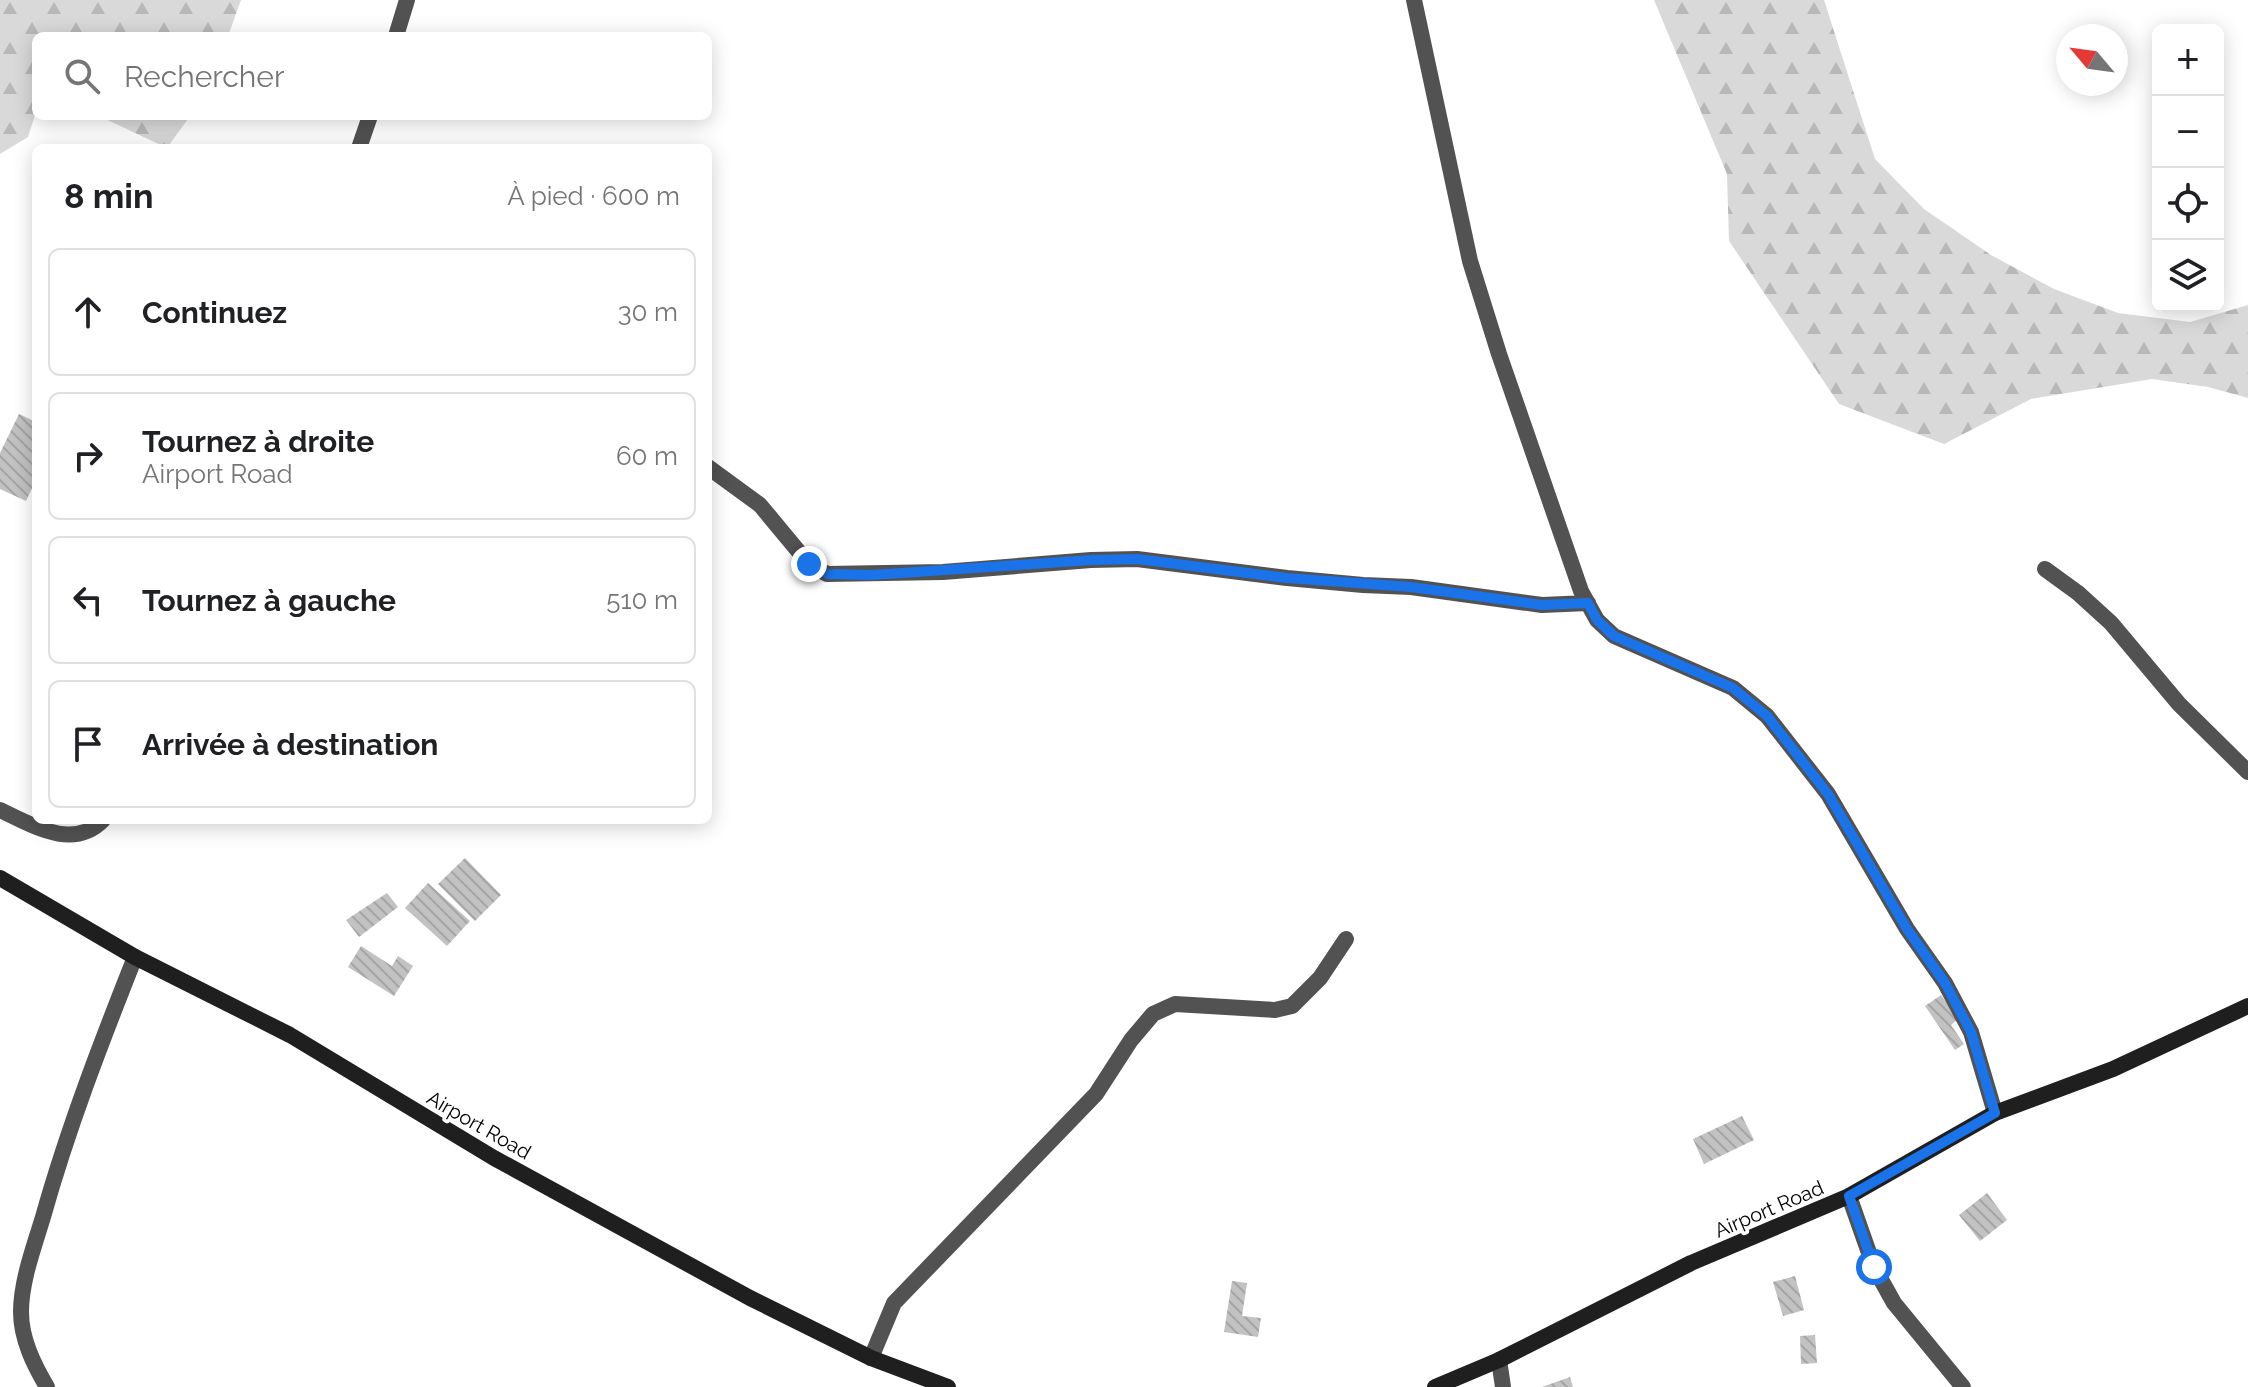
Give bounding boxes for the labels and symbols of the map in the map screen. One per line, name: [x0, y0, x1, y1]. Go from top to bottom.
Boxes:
north arrow: [2056, 24, 2128, 96]
route end: [791, 546, 827, 582]
street label: Airport Road: [423, 1086, 535, 1164]
street label: Airport Road: [1711, 1175, 1827, 1243]
route start: [1856, 1249, 1892, 1285]

